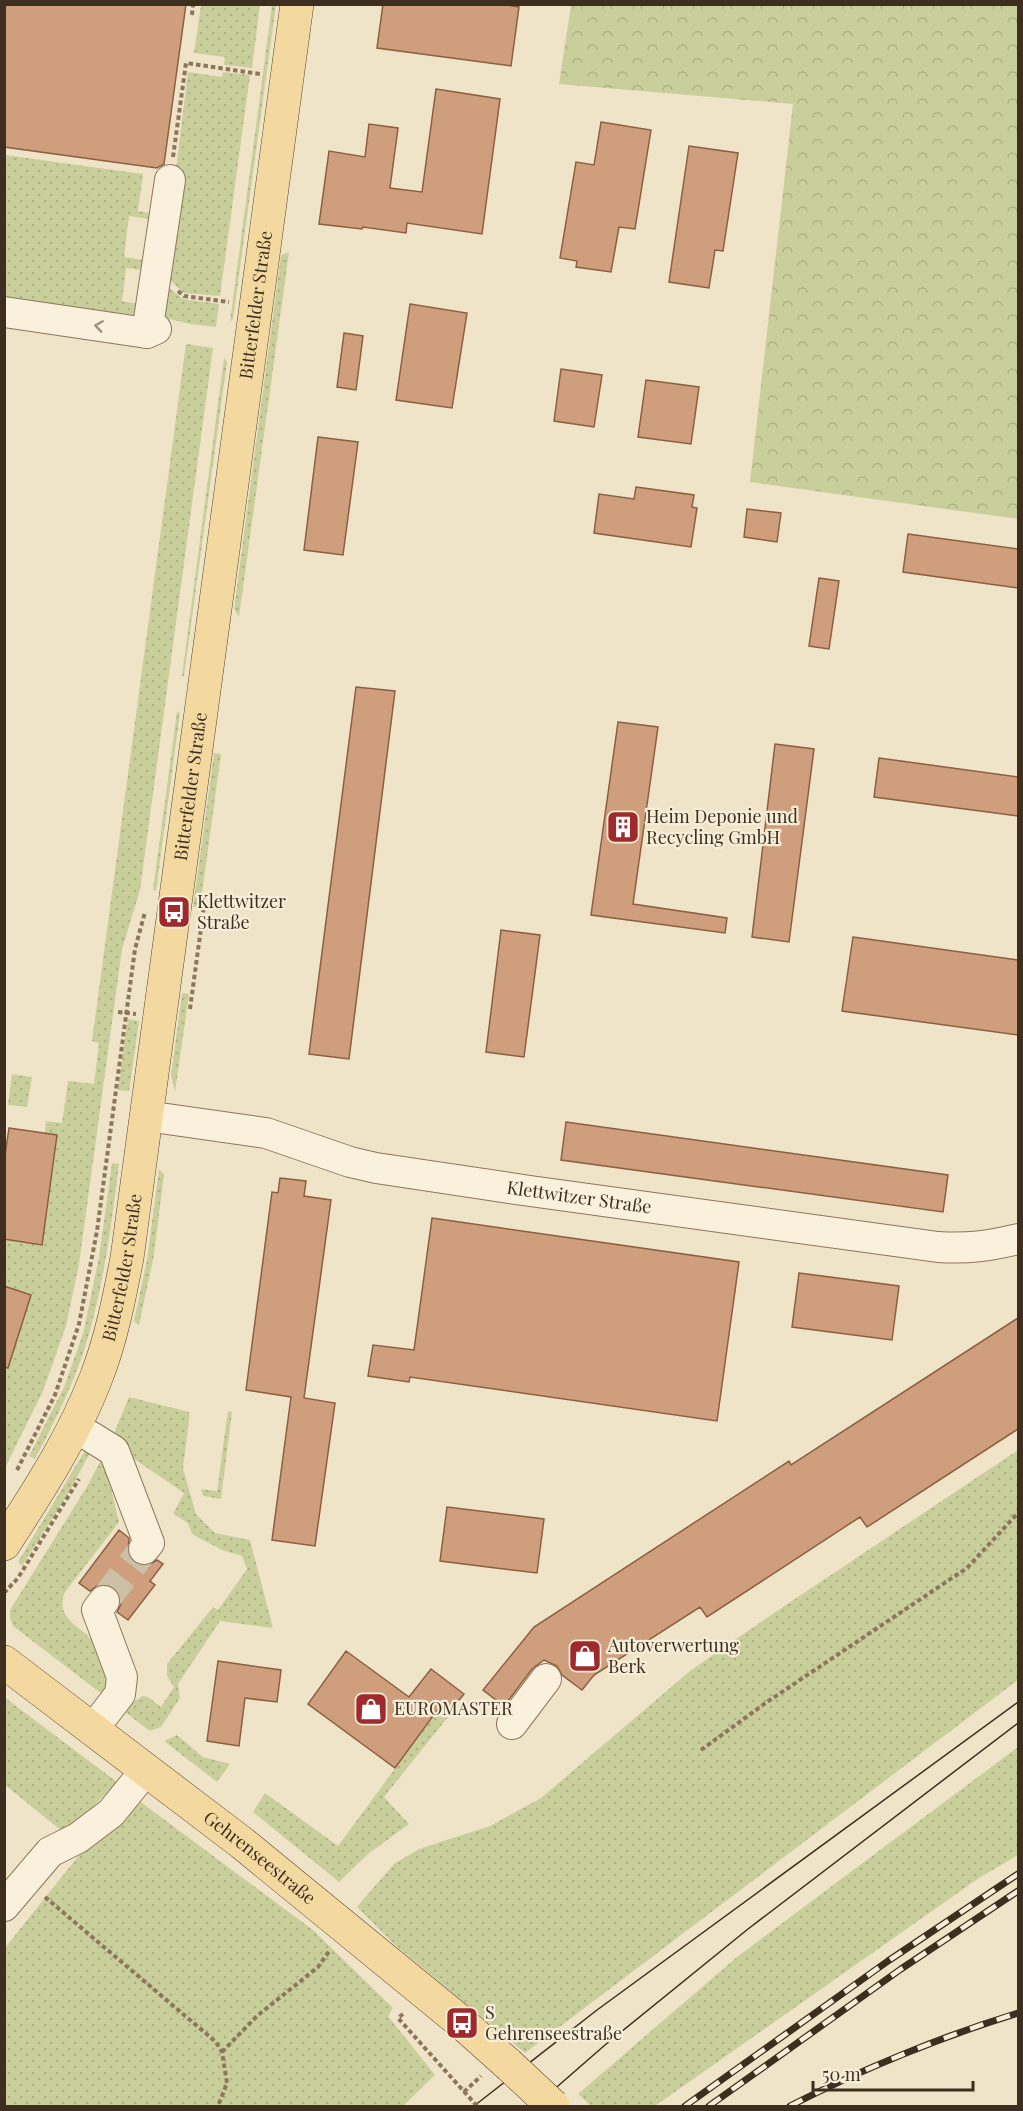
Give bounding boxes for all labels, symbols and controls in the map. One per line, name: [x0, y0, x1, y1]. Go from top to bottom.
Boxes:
street label: Bitterfelder Straße: [233, 229, 277, 381]
one-way arrow: [94, 320, 103, 332]
street label: Bitterfelder Straße: [168, 711, 212, 862]
place label: Heim Deponie und Recycling GmbH: [646, 804, 798, 849]
building icon: Heim Deponie und Recycling GmbH: [605, 809, 641, 845]
place label: Klettwitzer Straße: [197, 889, 286, 934]
bus stop icon: Klettwitzer Straße: [156, 894, 192, 930]
street label: Klettwitzer Straße: [505, 1175, 653, 1219]
street label: Bitterfelder Straße: [96, 1192, 147, 1344]
place label: Autoverwertung Berk: [607, 1633, 739, 1678]
shop icon: Autoverwertung Berk: [567, 1638, 603, 1674]
shop icon: EUROMASTER: [353, 1691, 389, 1727]
place label: EUROMASTER: [394, 1696, 513, 1720]
street label: Gehrenseestraße: [199, 1805, 321, 1910]
place label: S Gehrenseestraße: [485, 2000, 622, 2045]
bus stop icon: S Gehrenseestraße: [444, 2005, 480, 2041]
scale bar: [813, 2054, 974, 2092]
text: 50 m: [822, 2062, 861, 2086]

